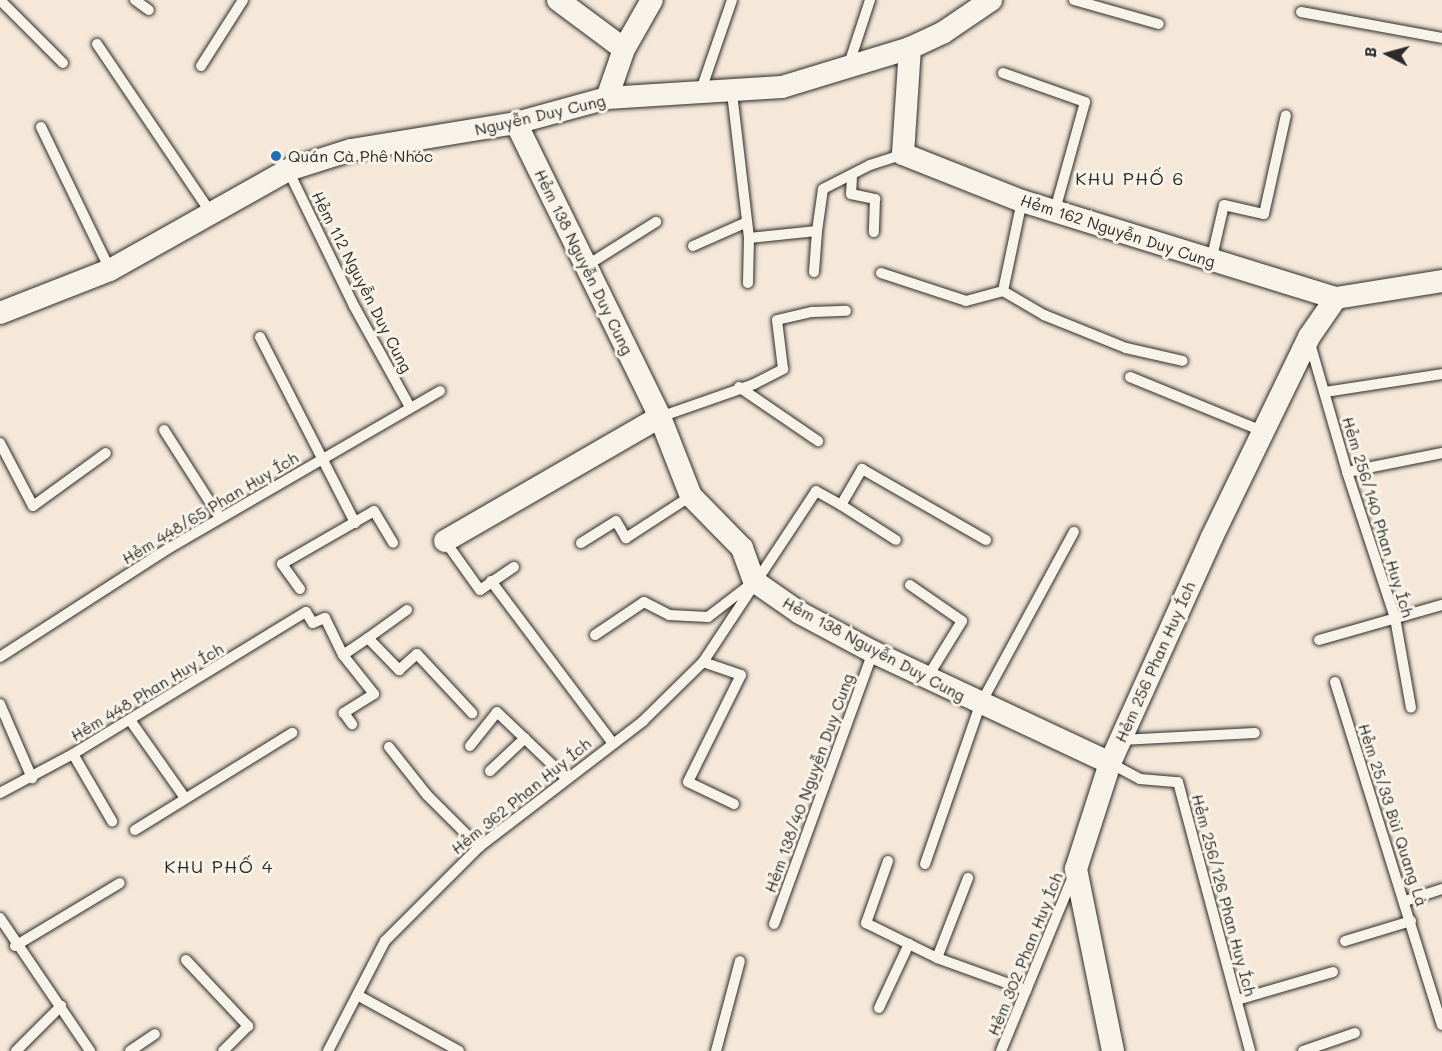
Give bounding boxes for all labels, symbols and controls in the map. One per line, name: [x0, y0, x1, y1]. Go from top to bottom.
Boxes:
north arrow: [1358, 24, 1418, 84]
text: B: [1359, 46, 1381, 59]
street label: Nguyễn Duy Cung: [473, 91, 607, 139]
place label: Quán Cà Phê Nhóc: [288, 146, 433, 166]
marker: Quán Cà Phê Nhóc: [269, 149, 283, 163]
street label: Hẻm 138 Nguyễn Duy Cung: [531, 166, 637, 358]
district label: KHU PHỐ 6: [1075, 167, 1185, 189]
street label: Hẻm 112 Nguyễn Duy Cung: [308, 188, 416, 376]
street label: Hẻm 162 Nguyễn Duy Cung: [1018, 190, 1218, 272]
street label: Hẻm 256/140 Phan Huy Ích: [1338, 414, 1418, 620]
street label: Hẻm 448/65 Phan Huy Ích: [118, 448, 302, 568]
street label: Hẻm 256 Phan Huy Ích: [1111, 579, 1199, 745]
street label: Hẻm 138 Nguyễn Duy Cung: [779, 593, 969, 705]
street label: Hẻm 448 Phan Huy Ích: [67, 639, 227, 745]
street label: Hẻm 138/40 Nguyễn Duy Cung: [760, 671, 858, 895]
street label: Hẻm 25/33 Bùi Quang Là: [1354, 721, 1432, 909]
street label: Hẻm 362 Phan Huy Ích: [447, 734, 595, 858]
street label: Hẻm 256/126 Phan Huy Ích: [1188, 792, 1260, 998]
district label: KHU PHỐ 4: [164, 855, 274, 877]
street label: Hẻm 302 Phan Huy Ích: [983, 870, 1067, 1038]

